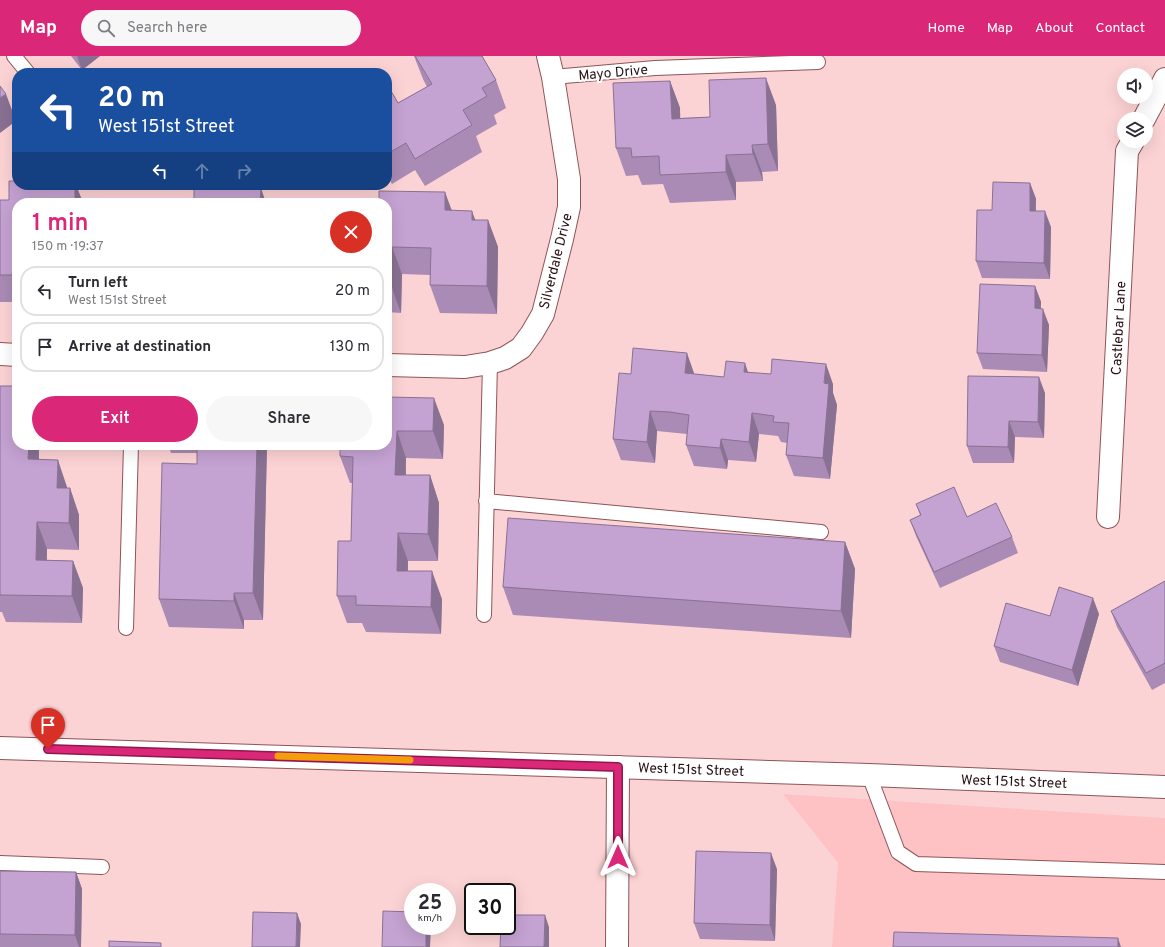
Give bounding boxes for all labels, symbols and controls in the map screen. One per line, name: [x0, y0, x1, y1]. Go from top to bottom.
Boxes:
search box: [81, 10, 361, 46]
text: Map: [20, 16, 57, 40]
icon: search: [95, 17, 117, 39]
text: Search here: [127, 19, 207, 38]
text: Home: [928, 20, 965, 37]
text: Map: [987, 20, 1013, 37]
text: About: [1035, 20, 1074, 37]
text: Contact: [1096, 20, 1145, 37]
street label: Mayo Drive: [578, 62, 649, 85]
map controls: [1117, 68, 1153, 148]
button: sound: [1117, 68, 1153, 104]
text: 20 m: [98, 81, 165, 117]
icon: left: [32, 84, 84, 136]
button: layers: [1117, 112, 1153, 148]
text: West 151st Street: [98, 116, 235, 139]
icon: left: [149, 160, 171, 182]
icon: ahead: [191, 160, 213, 182]
icon: right: [233, 160, 255, 182]
text: 1 min: [32, 209, 89, 239]
button: close: [330, 211, 372, 253]
street label: Silverdale Drive: [536, 212, 577, 311]
text: 150 m · 19:37: [32, 239, 103, 255]
text: Turn left: [68, 274, 128, 293]
icon: left: [34, 280, 56, 302]
street label: Castlebar Lane: [1109, 280, 1130, 376]
text: 20 m: [335, 282, 370, 301]
text: West 151st Street: [68, 293, 167, 309]
icon: arrive: [34, 336, 56, 358]
text: Arrive at destination: [68, 338, 211, 357]
text: 130 m: [330, 338, 370, 357]
button: Exit: [32, 396, 198, 442]
button: Share: [206, 396, 372, 442]
pin: [31, 708, 65, 749]
icon: arrive: [37, 714, 59, 736]
street label: West 151st Street: [638, 760, 744, 781]
street label: West 151st Street: [961, 772, 1067, 793]
position arrow: [597, 836, 639, 878]
speed limit sign: 30: [464, 883, 516, 935]
text: 25: [418, 891, 442, 917]
text: km/h: [418, 912, 442, 925]

